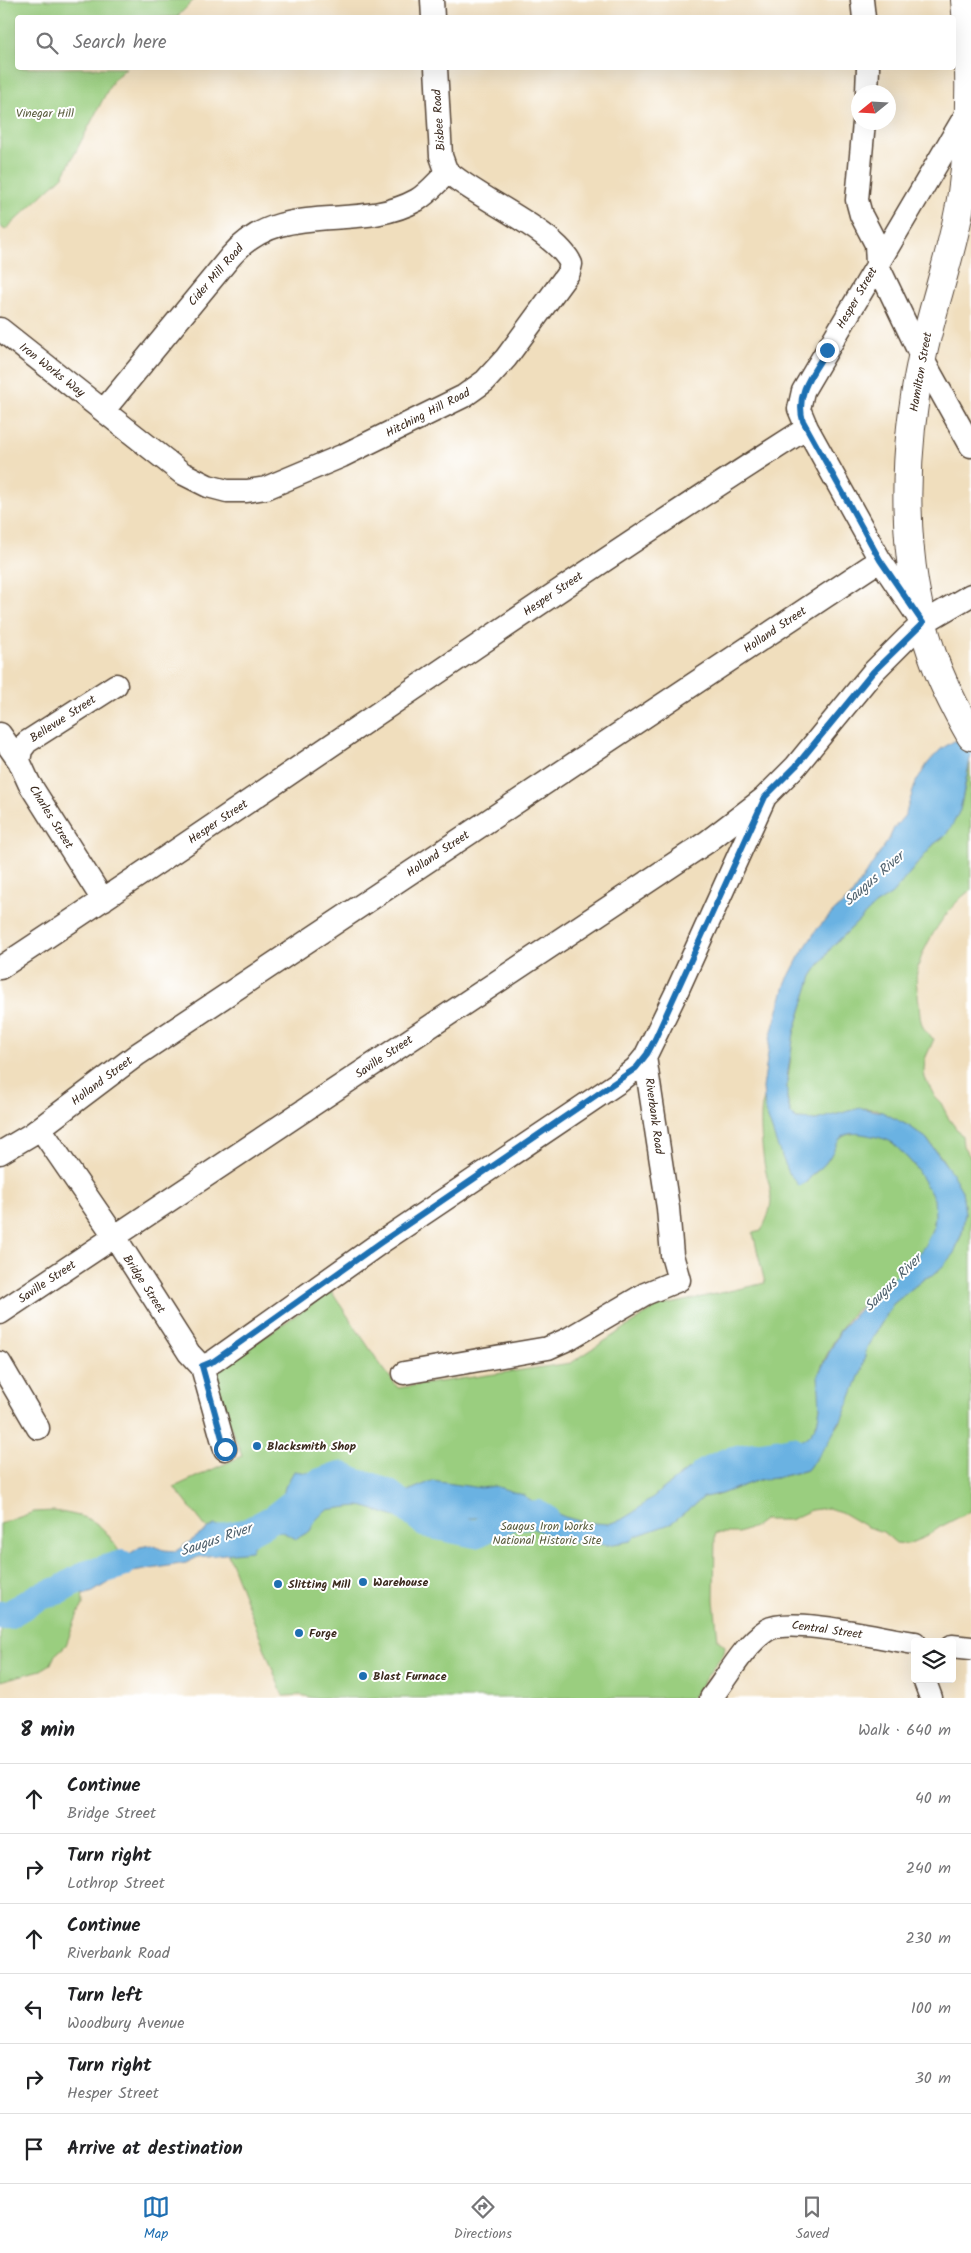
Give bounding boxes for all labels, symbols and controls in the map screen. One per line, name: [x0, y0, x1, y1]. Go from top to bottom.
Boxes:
search box: [15, 15, 956, 70]
text: Search here: [73, 28, 167, 58]
icon: search: [33, 29, 61, 57]
north arrow: [851, 85, 896, 130]
street label: Bisbee Road: [427, 88, 451, 151]
park label: Vinegar Hill: [16, 104, 74, 123]
street label: Cider Mill Road: [183, 239, 249, 310]
street label: Hesper Street: [832, 263, 883, 333]
street label: Hamilton Street: [905, 330, 937, 413]
street label: Iron Works Way: [15, 338, 89, 402]
route end: [816, 339, 839, 362]
street label: Hitching Hill Road: [382, 383, 475, 443]
street label: Hesper Street: [519, 567, 587, 621]
street label: Holland Street: [740, 602, 811, 658]
street label: Bellevue Street: [26, 690, 100, 748]
street label: Charles Street: [24, 781, 78, 853]
street label: Hesper Street: [184, 795, 252, 849]
street label: Holland Street: [403, 826, 474, 882]
water label: Saugus River: [839, 844, 912, 912]
street label: Saville Street: [351, 1030, 417, 1083]
street label: Holland Street: [67, 1051, 137, 1110]
street label: Riverbank Road: [639, 1076, 669, 1157]
water label: Saugus River: [859, 1247, 929, 1317]
street label: Bridge Street: [118, 1251, 170, 1317]
street label: Saville Street: [14, 1255, 80, 1308]
place label: Blacksmith Shop: [267, 1437, 357, 1456]
route start: [214, 1438, 237, 1461]
marker: Blacksmith Shop: [251, 1440, 263, 1452]
water label: Saugus River: [177, 1516, 258, 1562]
park label: Saugus Iron Works National Historic Site: [493, 1517, 602, 1550]
place label: Warehouse: [373, 1573, 428, 1592]
place label: Slitting Mill: [288, 1575, 351, 1594]
marker: Warehouse: [357, 1576, 369, 1588]
marker: Slitting Mill: [272, 1578, 284, 1590]
street label: Central Street: [790, 1616, 864, 1644]
place label: Forge: [309, 1624, 337, 1643]
marker: Forge: [293, 1627, 305, 1639]
map controls: [911, 1638, 956, 1683]
button: layers: [911, 1638, 956, 1683]
place label: Blast Furnace: [373, 1667, 447, 1686]
marker: Blast Furnace: [357, 1670, 369, 1682]
text: 8 min: [20, 1714, 75, 1747]
text: Walk · 640 m: [858, 1718, 951, 1743]
text: Continue: [67, 1771, 140, 1801]
icon: ahead: [20, 1785, 48, 1813]
text: 40 m: [915, 1786, 951, 1811]
text: Bridge Street: [67, 1801, 156, 1826]
text: Turn right: [67, 1841, 152, 1871]
icon: right: [20, 1855, 48, 1883]
text: 240 m: [906, 1856, 951, 1881]
text: Lothrop Street: [67, 1871, 165, 1896]
text: Continue: [67, 1911, 140, 1941]
icon: ahead: [20, 1925, 48, 1953]
text: 230 m: [905, 1926, 951, 1951]
text: Riverbank Road: [67, 1941, 170, 1966]
text: Turn left: [67, 1981, 142, 2011]
icon: left: [20, 1995, 48, 2023]
text: 100 m: [911, 1996, 951, 2021]
text: Woodbury Avenue: [67, 2011, 184, 2036]
text: Turn right: [67, 2051, 152, 2081]
icon: right: [20, 2065, 48, 2093]
text: 30 m: [915, 2066, 951, 2091]
text: Hesper Street: [67, 2081, 159, 2106]
text: Arrive at destination: [67, 2134, 243, 2164]
icon: arrive: [20, 2135, 48, 2163]
tab: Map: [142, 2193, 170, 2245]
tab: Directions: [454, 2193, 512, 2245]
tab: Saved: [796, 2193, 829, 2245]

